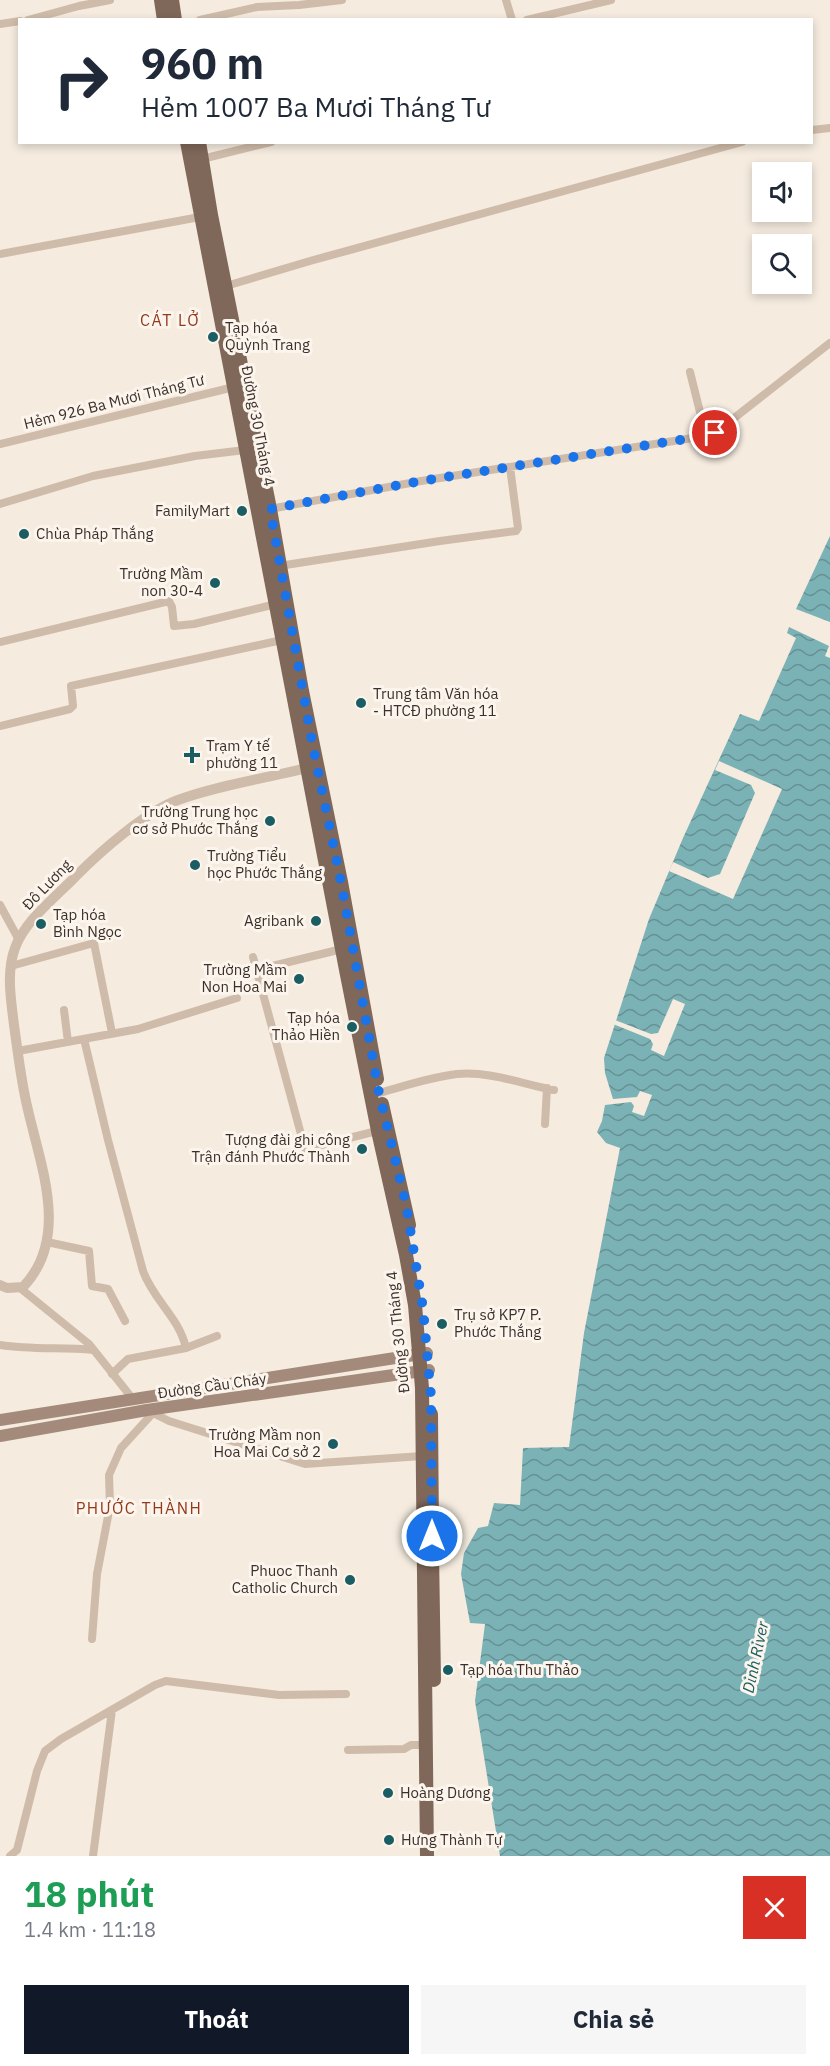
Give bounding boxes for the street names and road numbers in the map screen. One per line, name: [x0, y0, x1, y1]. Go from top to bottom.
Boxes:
street label: Đường 30 Tháng 4: [237, 364, 280, 488]
street label: Hẻm 926 Ba Mươi Tháng Tư: [22, 370, 206, 433]
street label: Đô Lương: [18, 855, 75, 914]
street label: Đường 30 Tháng 4: [382, 1270, 413, 1394]
street label: Đường Cầu Cháy: [156, 1368, 268, 1403]

